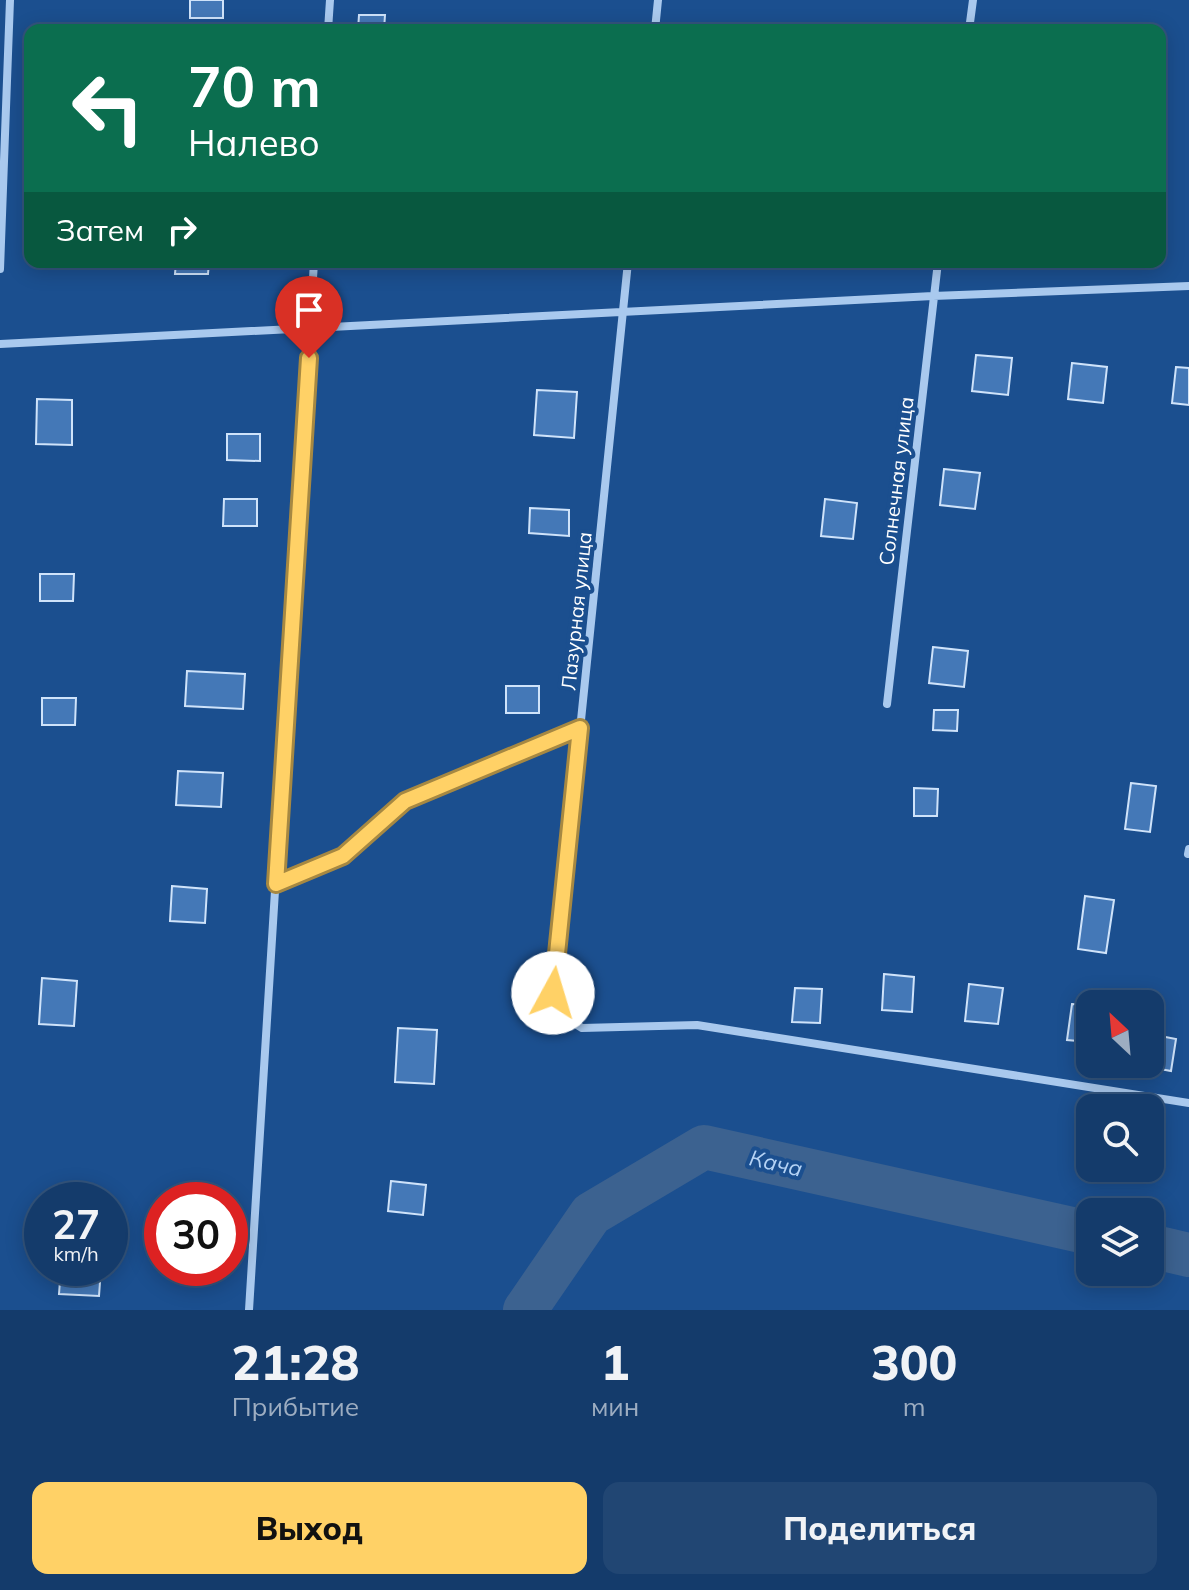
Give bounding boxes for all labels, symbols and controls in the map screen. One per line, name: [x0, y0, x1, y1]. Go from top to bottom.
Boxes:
text: 70 m: [188, 51, 321, 121]
icon: left: [56, 56, 160, 160]
text: Налево: [188, 120, 320, 165]
icon: right: [160, 208, 204, 252]
text: Затем: [56, 211, 144, 249]
pin: [275, 276, 343, 358]
icon: arrive: [287, 288, 331, 332]
street label: Солнечная улица: [873, 395, 919, 567]
street label: Лазурная улица: [555, 530, 597, 692]
position arrow: [511, 951, 595, 1035]
north arrow: [1076, 990, 1164, 1078]
map controls: [1076, 990, 1164, 1286]
button: search: [1076, 1094, 1164, 1182]
water label: Кача: [747, 1143, 805, 1183]
speed limit sign: 30: [144, 1182, 248, 1286]
button: layers: [1076, 1198, 1164, 1286]
text: 27: [52, 1199, 100, 1249]
text: km/h: [53, 1241, 99, 1266]
text: 21:28: [232, 1332, 359, 1392]
text: 1: [601, 1332, 630, 1392]
text: 300: [871, 1332, 957, 1392]
text: Прибытие: [232, 1390, 359, 1423]
text: мин: [591, 1390, 639, 1423]
text: m: [903, 1390, 926, 1423]
button: Выход: [32, 1482, 587, 1574]
button: Поделиться: [603, 1482, 1157, 1574]

